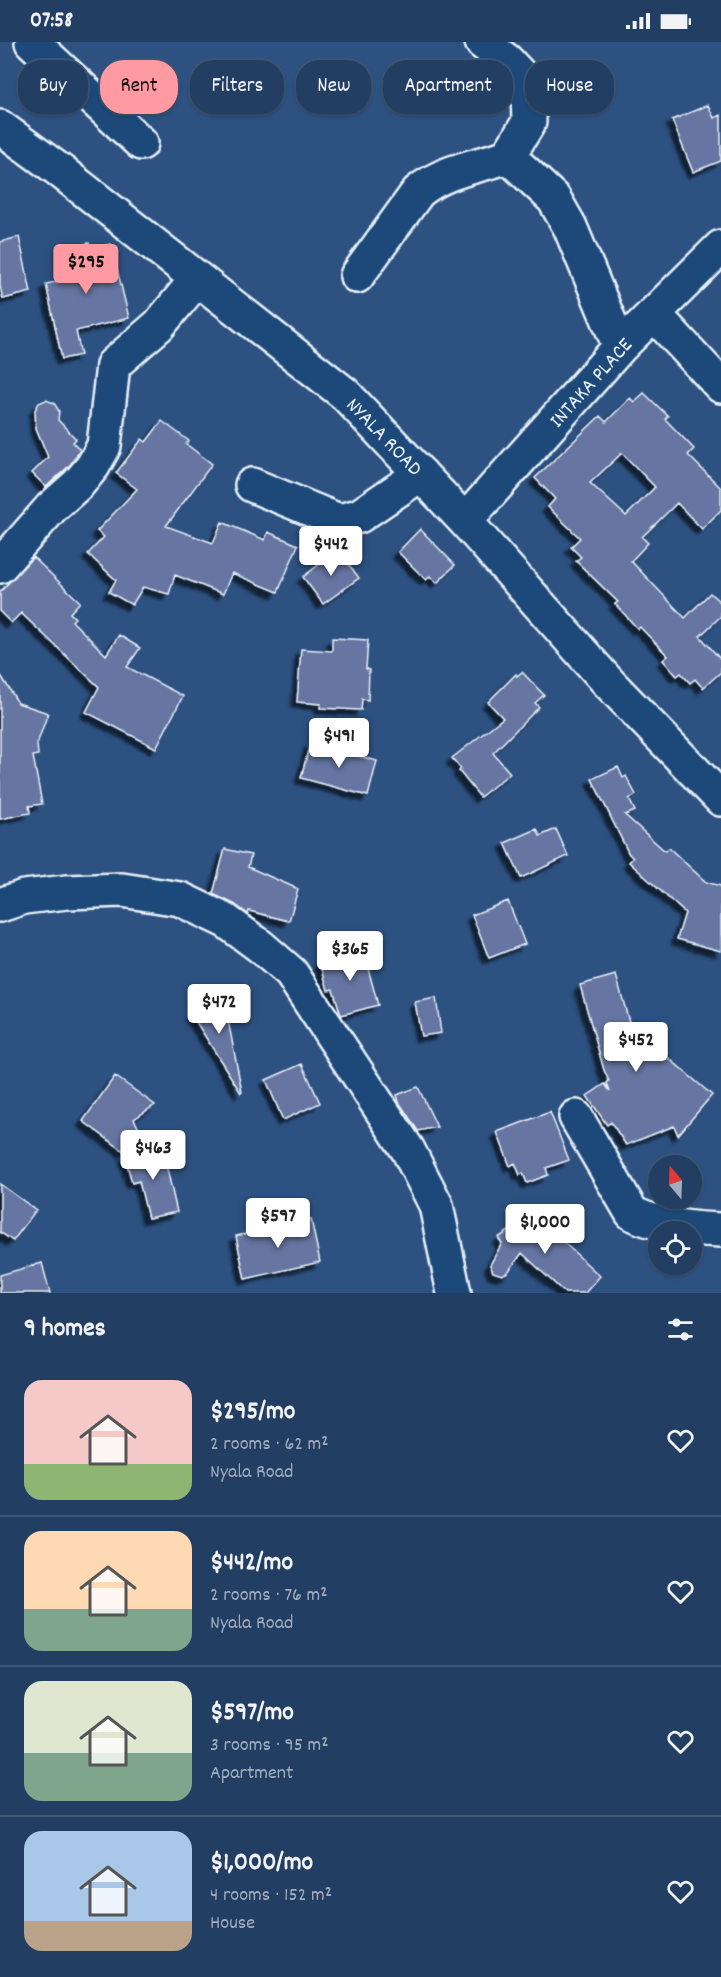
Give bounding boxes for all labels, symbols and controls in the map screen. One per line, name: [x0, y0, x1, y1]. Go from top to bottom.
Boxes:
text: 07:58: [30, 6, 73, 37]
chip: Buy: [18, 60, 88, 114]
chip: Rent: [100, 60, 178, 114]
chip: Filters: [190, 60, 284, 114]
chip: New: [296, 60, 371, 114]
chip: Apartment: [383, 60, 513, 114]
chip: House: [525, 60, 614, 114]
pin: $295: [50, 244, 122, 295]
text: $295: [67, 249, 105, 277]
street label: INTAKA PLACE: [544, 332, 641, 436]
street label: NYALA ROAD: [338, 392, 428, 484]
pin: $442: [295, 526, 367, 577]
text: $442: [313, 531, 349, 559]
pin: $491: [303, 718, 375, 769]
text: $491: [323, 723, 355, 751]
pin: $365: [314, 931, 386, 982]
text: $365: [331, 936, 369, 964]
pin: $472: [183, 984, 255, 1035]
text: $472: [202, 989, 236, 1017]
pin: $452: [600, 1022, 672, 1073]
text: $452: [618, 1027, 654, 1055]
pin: $463: [117, 1130, 189, 1181]
text: $463: [134, 1135, 172, 1163]
north arrow: [648, 1155, 702, 1209]
map controls: [648, 1155, 702, 1275]
pin: $597: [242, 1198, 314, 1249]
text: $597: [260, 1203, 296, 1231]
pin: $1,000: [496, 1204, 594, 1255]
text: $1,000: [519, 1209, 571, 1237]
button: locate: [648, 1221, 702, 1275]
text: 9 homes: [24, 1311, 106, 1348]
icon: filters: [664, 1313, 697, 1346]
text: $295/mo: [210, 1394, 295, 1431]
icon: home: [72, 1404, 144, 1476]
icon: heart: [664, 1424, 697, 1457]
text: 2 rooms · 62 m²: [210, 1431, 329, 1459]
text: Nyala Road: [210, 1459, 293, 1487]
text: $442/mo: [210, 1545, 293, 1582]
icon: home: [72, 1555, 144, 1627]
icon: heart: [664, 1575, 697, 1608]
text: 2 rooms · 76 m²: [210, 1582, 328, 1610]
text: Nyala Road: [210, 1610, 293, 1638]
text: $597/mo: [210, 1695, 294, 1732]
icon: home: [72, 1705, 144, 1777]
icon: heart: [664, 1725, 697, 1758]
text: 3 rooms · 95 m²: [210, 1732, 329, 1760]
text: Apartment: [210, 1760, 293, 1788]
text: $1,000/mo: [210, 1845, 313, 1882]
icon: home: [72, 1855, 144, 1927]
icon: heart: [664, 1875, 697, 1908]
text: 4 rooms · 152 m²: [210, 1882, 332, 1910]
text: House: [210, 1910, 255, 1938]

